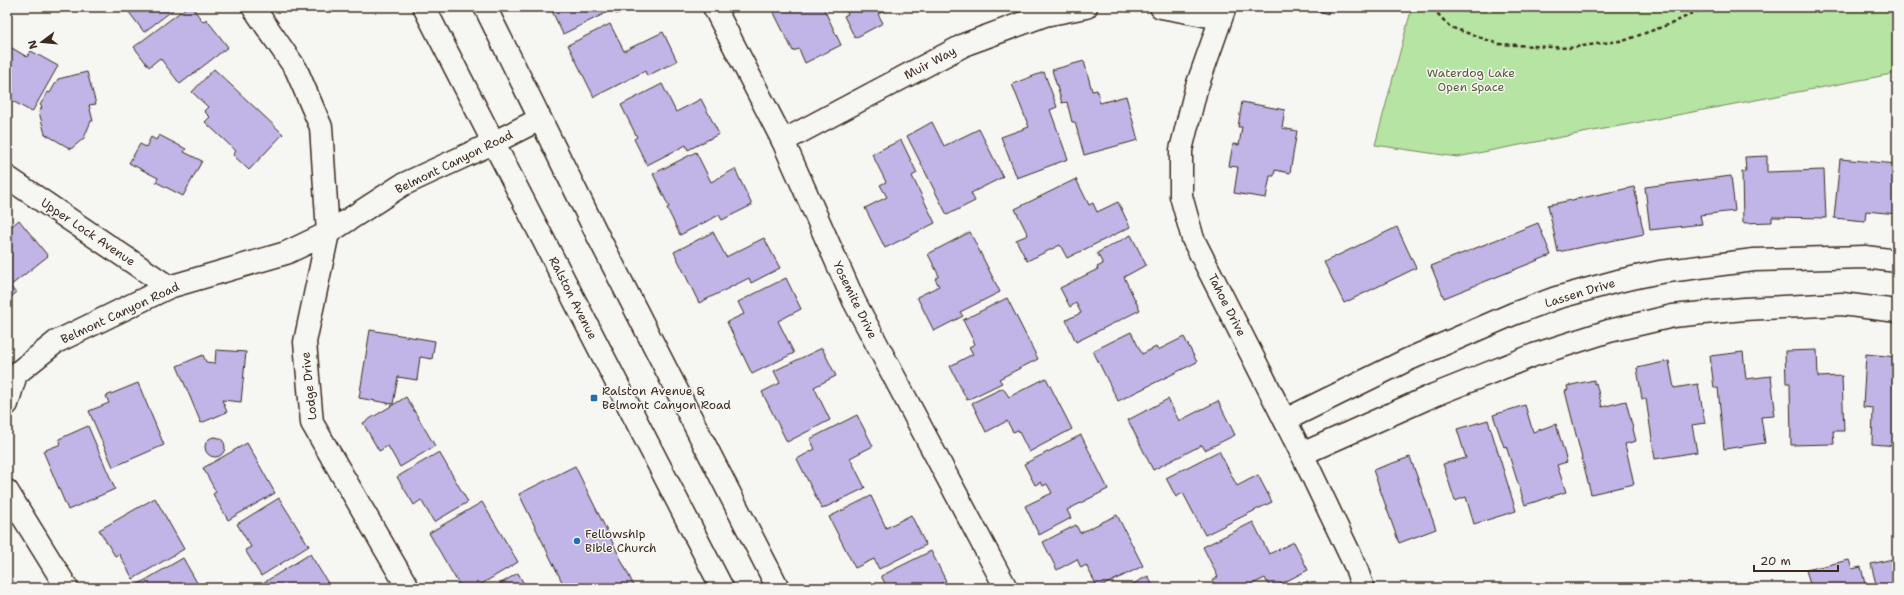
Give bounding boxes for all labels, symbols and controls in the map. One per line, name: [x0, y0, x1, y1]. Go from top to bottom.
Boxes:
north arrow: [22, 22, 62, 62]
text: N: [24, 38, 41, 51]
street label: Muir Way: [901, 43, 959, 83]
park label: Waterdog Lake Open Space: [1427, 65, 1515, 95]
street label: Belmont Canyon Road: [393, 126, 516, 197]
street label: Upper Lock Avenue: [38, 194, 138, 270]
street label: Ralston Avenue: [545, 254, 601, 342]
street label: Yosemite Drive: [829, 259, 881, 342]
street label: Tahoe Drive: [1204, 271, 1250, 339]
street label: Lassen Drive: [1543, 275, 1617, 311]
street label: Belmont Canyon Road: [58, 278, 182, 347]
street label: Lodge Drive: [297, 351, 321, 421]
place label: Ralston Avenue & Belmont Canyon Road: [602, 383, 731, 413]
marker: Ralston Avenue & Belmont Canyon Road: [589, 393, 599, 403]
place label: Fellowship Bible Church: [585, 526, 657, 556]
marker: Fellowship Bible Church: [572, 536, 582, 546]
scale bar: [1754, 547, 1838, 573]
text: 20 m: [1760, 553, 1791, 569]

